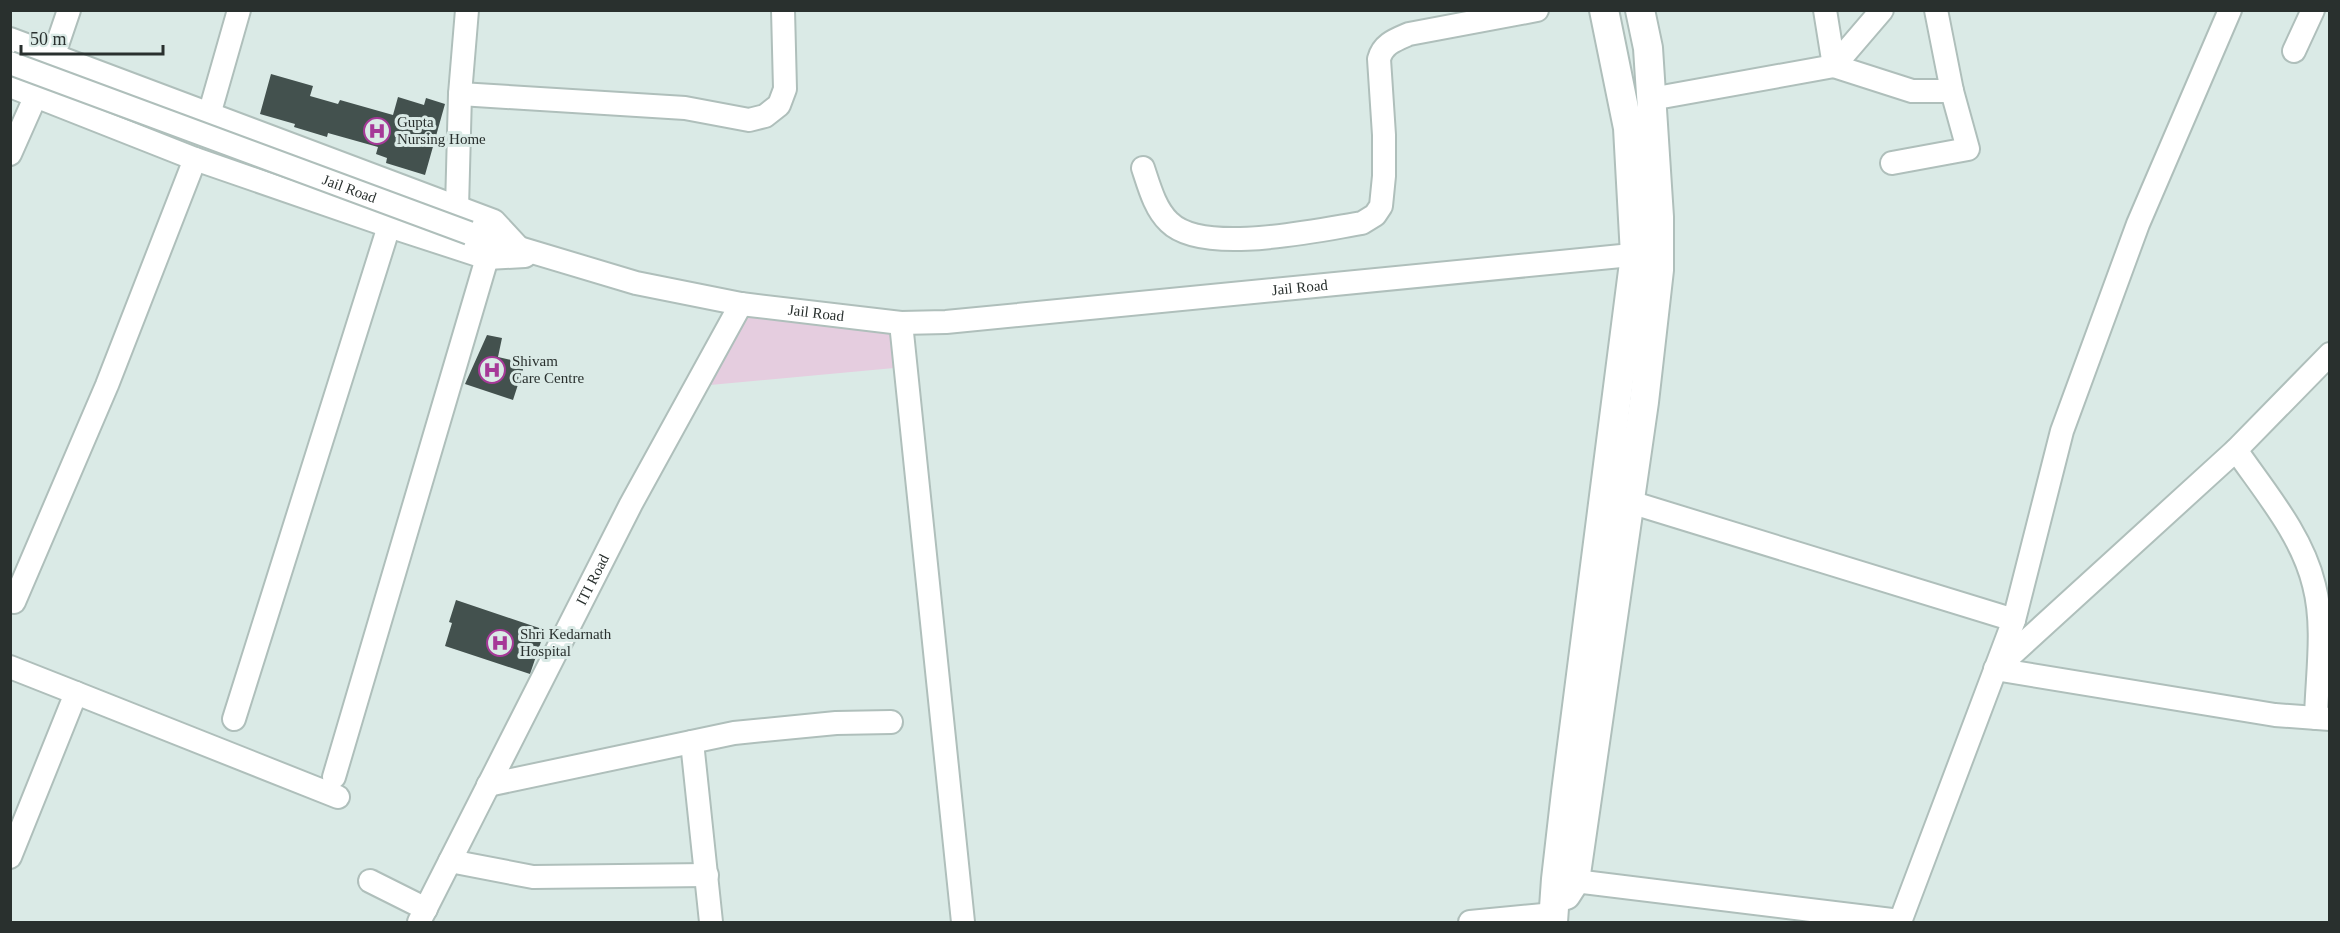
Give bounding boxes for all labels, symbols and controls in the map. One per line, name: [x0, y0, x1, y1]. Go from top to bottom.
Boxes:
scale bar: [21, 18, 164, 56]
text: 50 m: [30, 29, 67, 49]
place label: Gupta Nursing Home: [397, 114, 486, 147]
hospital icon: Gupta Nursing Home: [362, 116, 392, 146]
street label: Jail Road: [320, 171, 379, 206]
street label: Jail Road: [1271, 277, 1329, 298]
street label: Jail Road: [787, 302, 845, 324]
place label: Shivam Care Centre: [512, 353, 584, 386]
hospital icon: Shivam Care Centre: [477, 355, 507, 385]
street label: ITI Road: [573, 551, 612, 607]
place label: Shri Kedarnath Hospital: [520, 626, 612, 659]
hospital icon: Shri Kedarnath Hospital: [485, 628, 515, 658]

